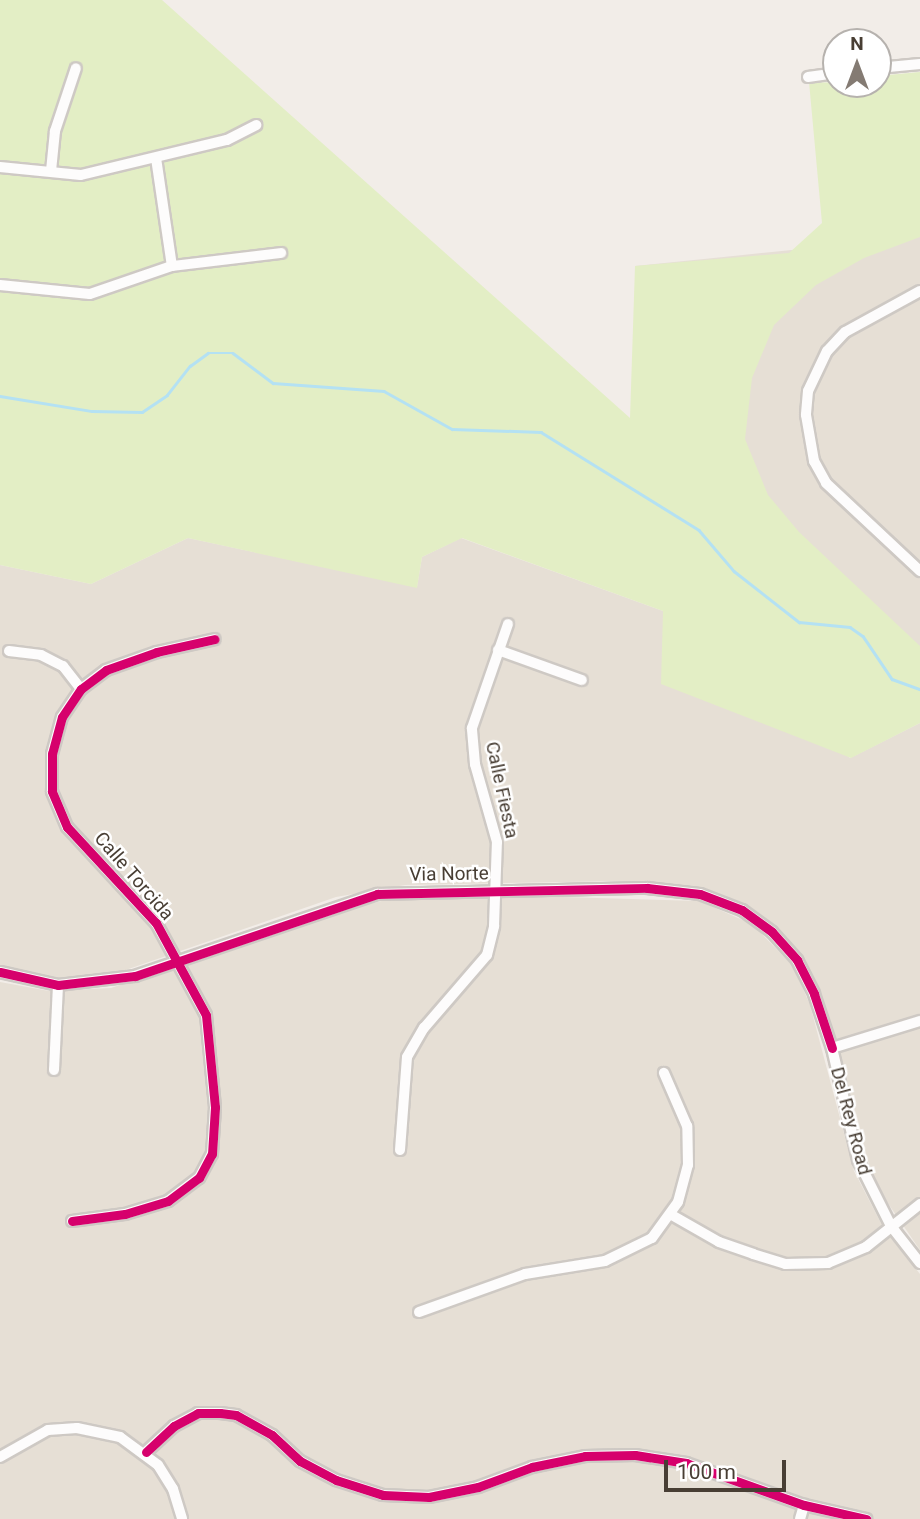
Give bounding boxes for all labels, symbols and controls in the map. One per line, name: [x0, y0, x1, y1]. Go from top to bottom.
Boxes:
north arrow: [822, 28, 892, 98]
text: N: [850, 32, 864, 55]
street label: Calle Fiesta: [481, 740, 523, 840]
street label: Calle Torcida: [89, 827, 179, 925]
street label: Via Norte: [409, 862, 489, 886]
street label: Del Rey Road: [826, 1065, 876, 1177]
scale bar: [668, 1446, 790, 1490]
text: 100 m: [677, 1460, 736, 1484]

